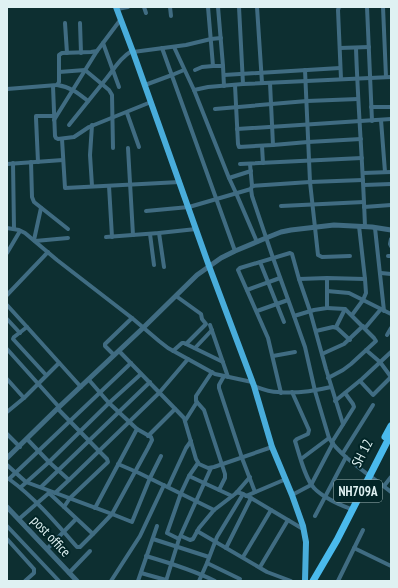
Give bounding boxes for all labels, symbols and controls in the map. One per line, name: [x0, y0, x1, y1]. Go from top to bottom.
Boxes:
street label: SH 12: [347, 436, 377, 470]
road number: NH709A: [334, 480, 382, 502]
street label: post office: [27, 512, 75, 561]

